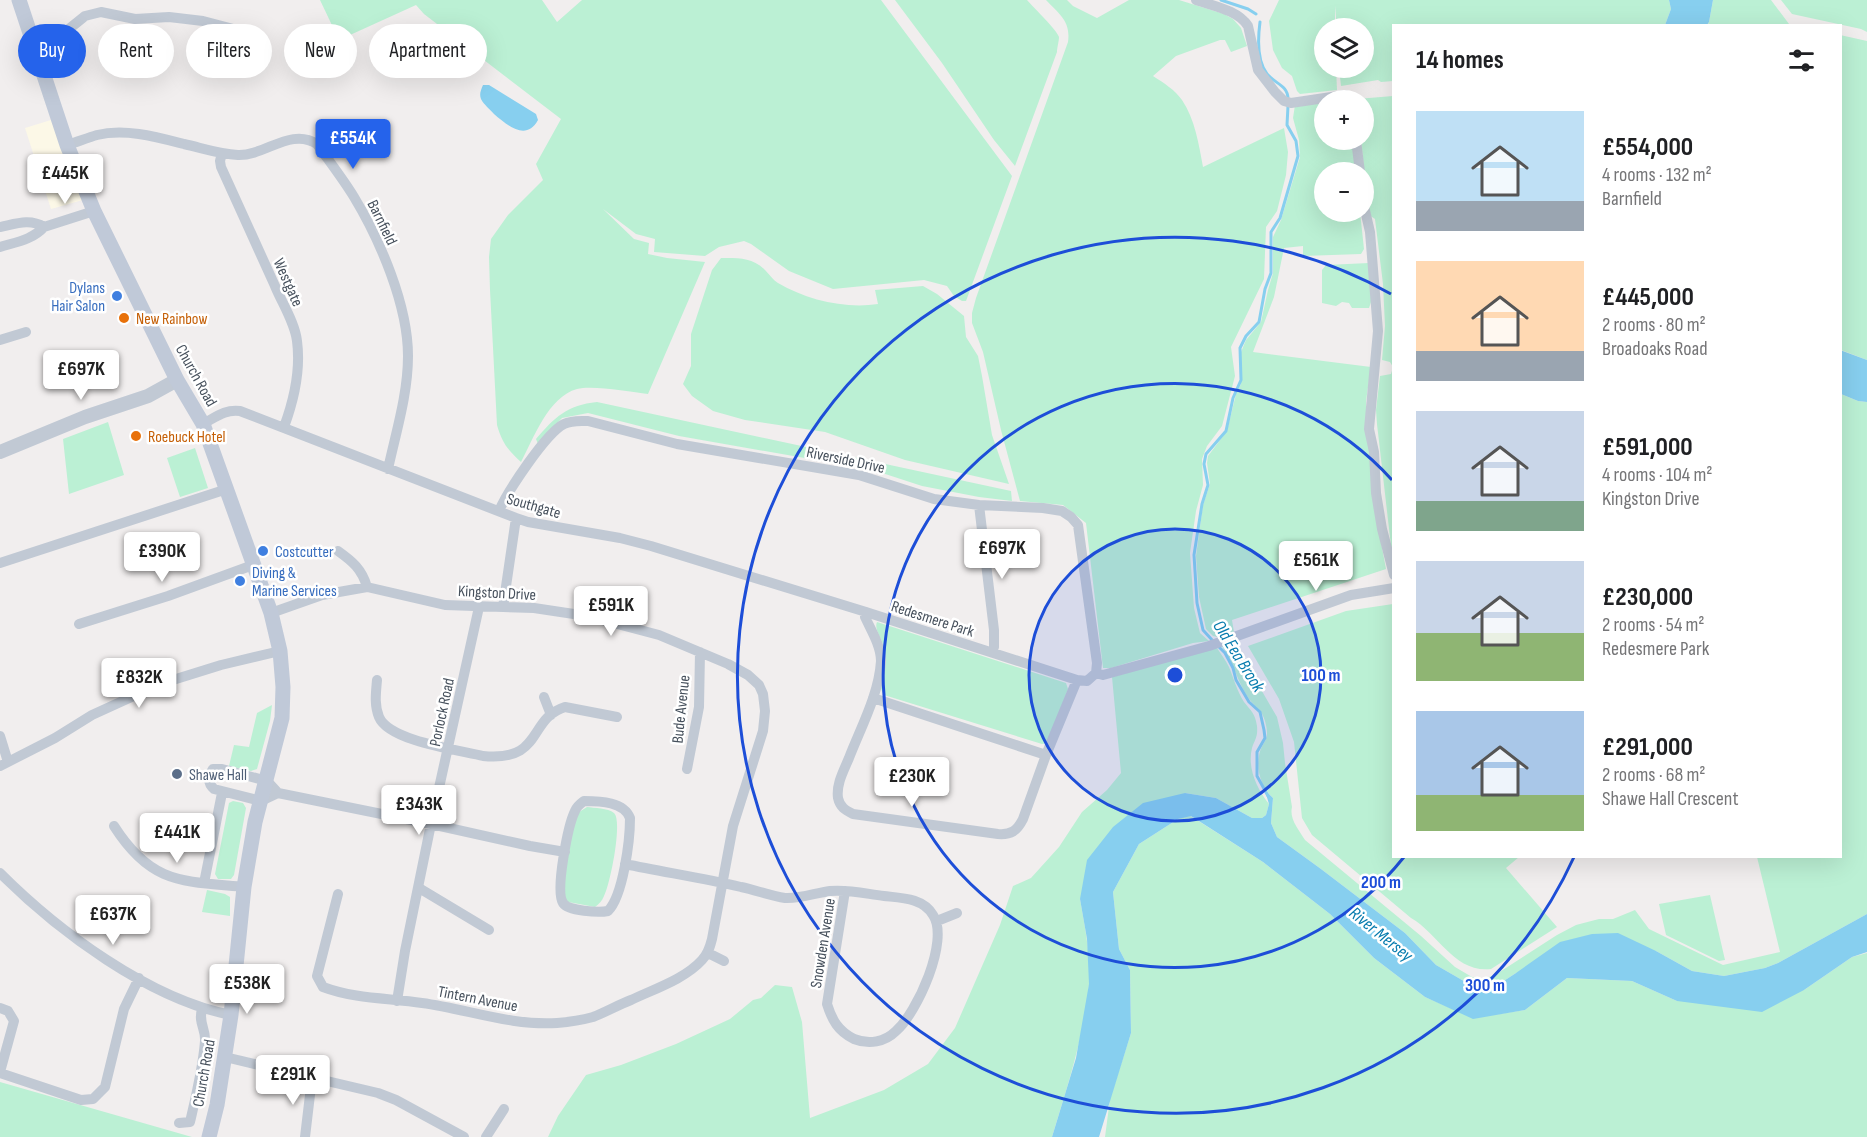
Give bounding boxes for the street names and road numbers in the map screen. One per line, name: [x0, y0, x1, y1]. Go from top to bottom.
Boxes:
street label: Barnfield: [363, 197, 401, 248]
street label: Westgate: [269, 256, 307, 310]
street label: Church Road: [171, 341, 221, 410]
street label: Riverside Drive: [805, 443, 887, 478]
street label: Southgate: [504, 490, 563, 523]
street label: Kingston Drive: [458, 582, 536, 605]
street label: Redesmere Park: [889, 597, 976, 642]
street label: Bude Avenue: [668, 674, 695, 744]
street label: Porlock Road: [426, 676, 459, 748]
street label: Snowden Avenue: [807, 897, 840, 990]
street label: Tintern Avenue: [436, 982, 519, 1017]
street label: Church Road: [189, 1038, 220, 1108]

